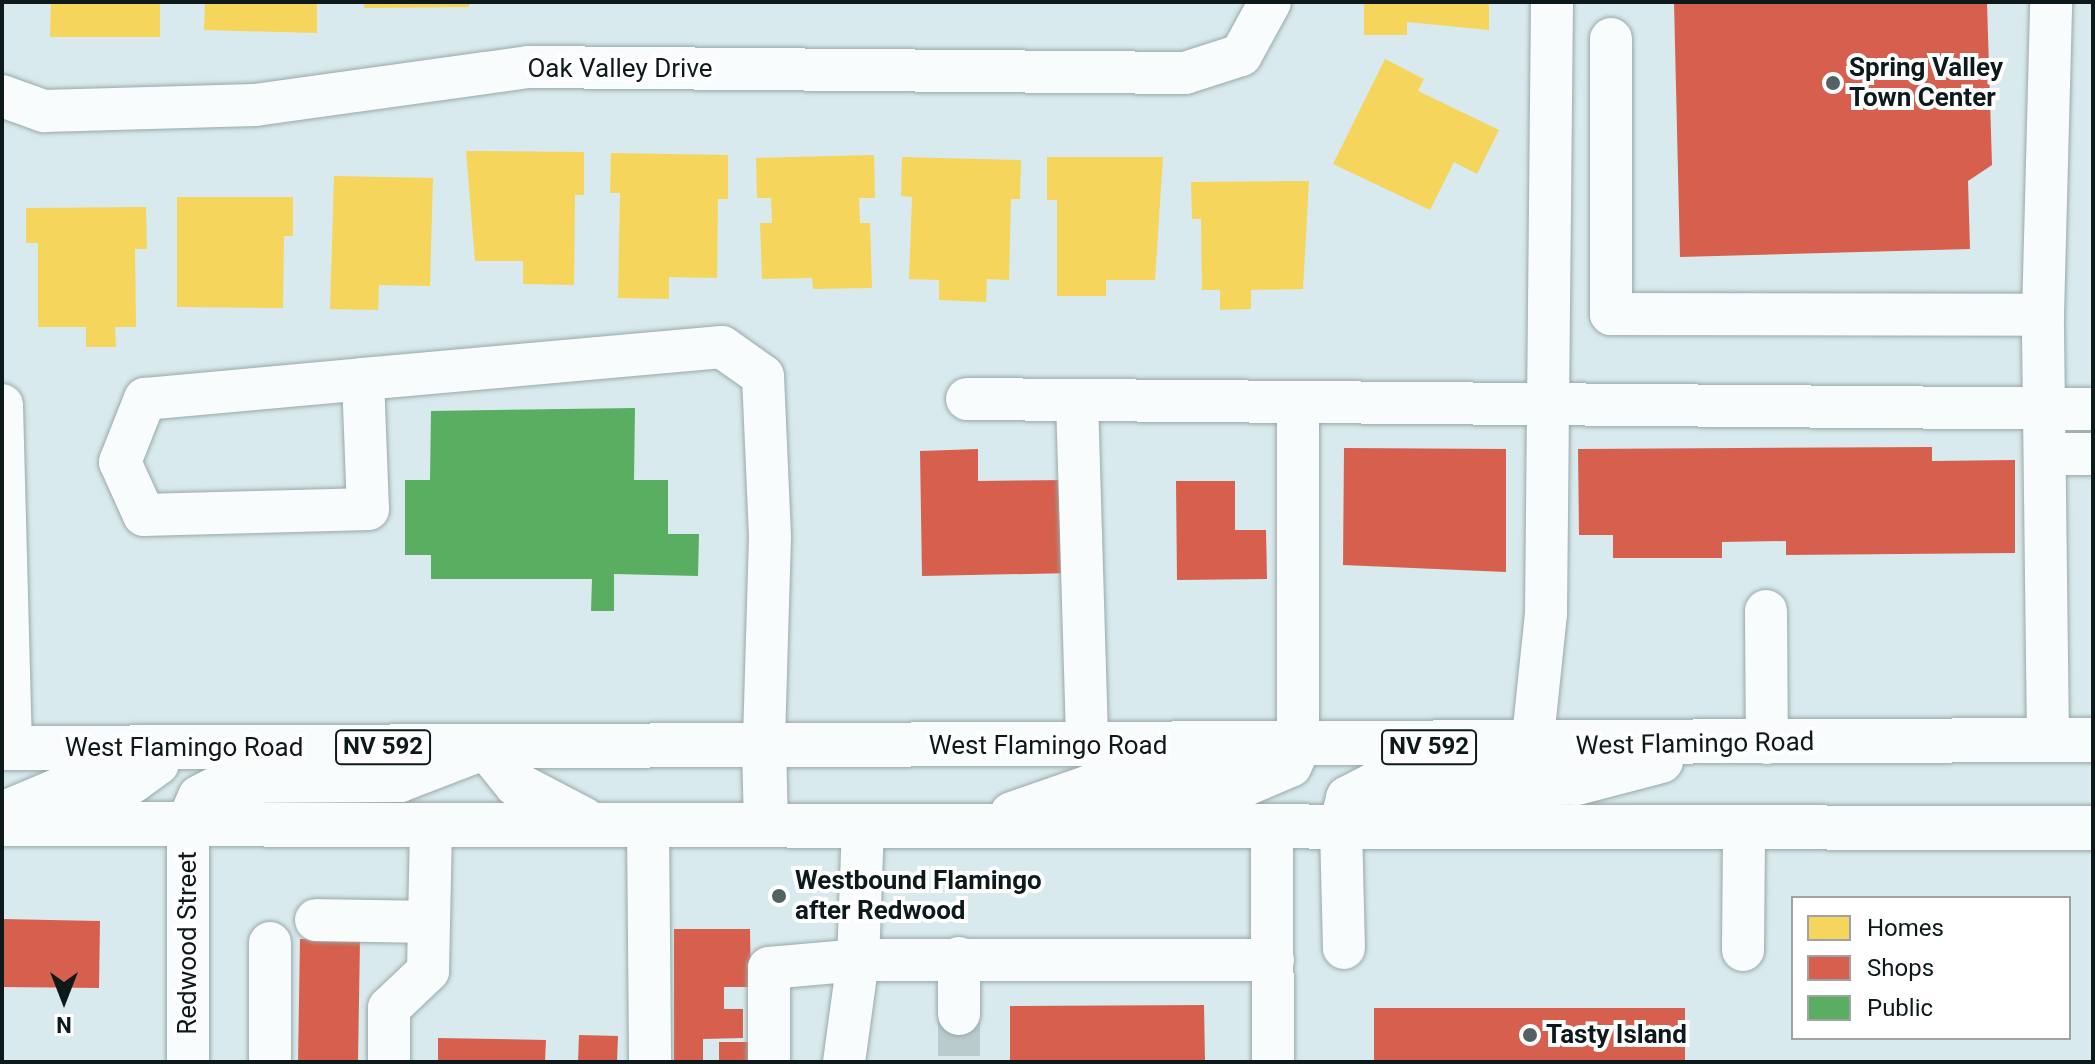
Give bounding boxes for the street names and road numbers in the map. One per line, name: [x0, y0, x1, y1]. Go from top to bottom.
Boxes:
street label: Oak Valley Drive: [527, 53, 713, 85]
street label: West Flamingo Road: [1575, 726, 1815, 762]
road number: NV 592: [335, 727, 431, 767]
road number: NV 592: [1381, 727, 1477, 767]
street label: West Flamingo Road: [929, 730, 1167, 762]
street label: West Flamingo Road: [65, 732, 303, 764]
street label: Redwood Street: [172, 851, 204, 1035]

